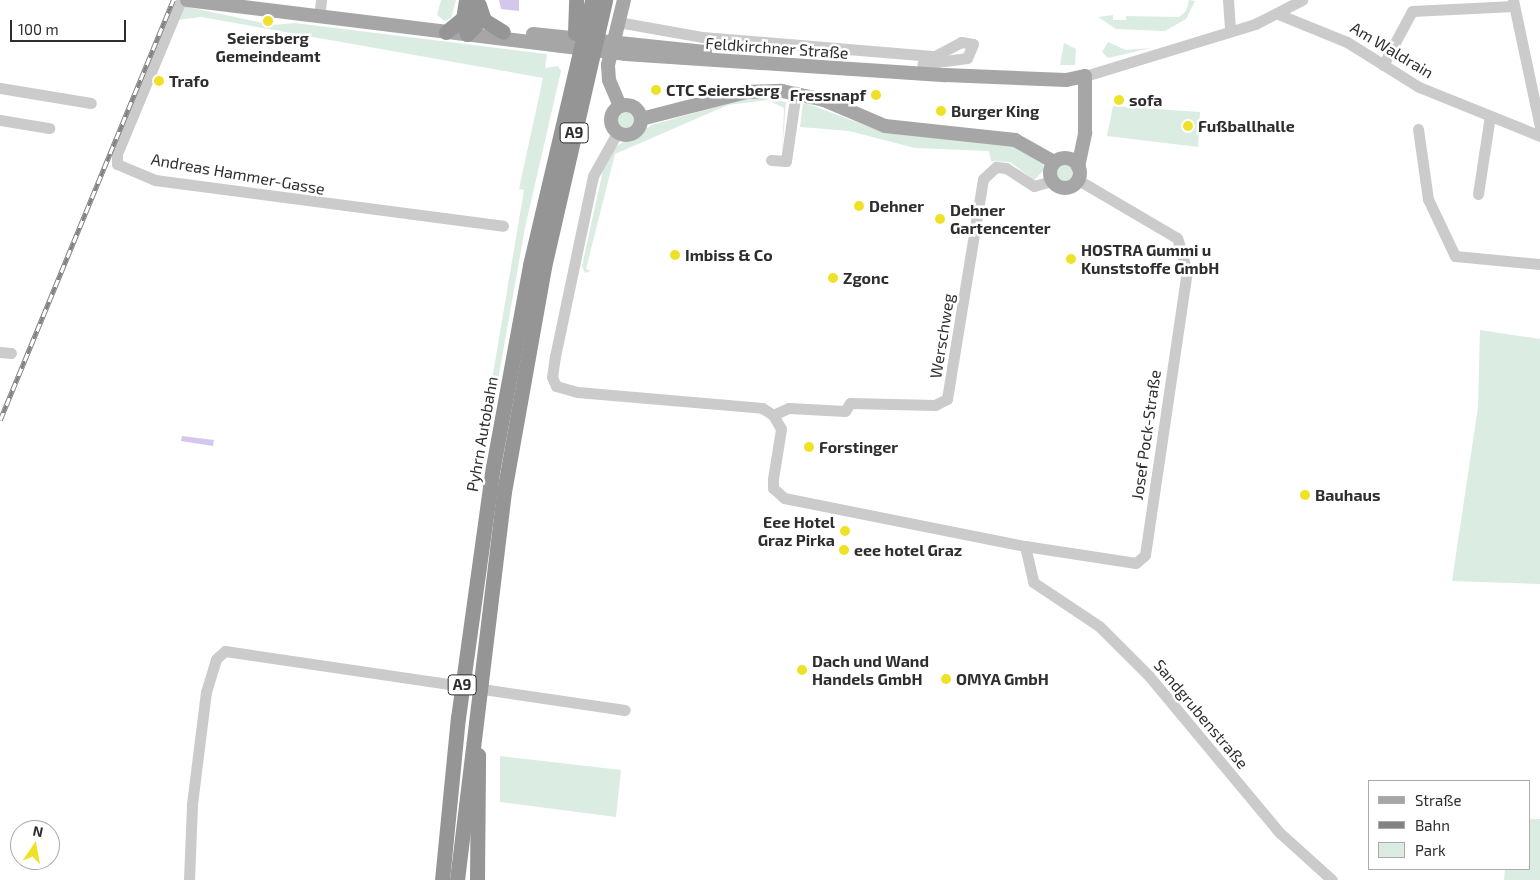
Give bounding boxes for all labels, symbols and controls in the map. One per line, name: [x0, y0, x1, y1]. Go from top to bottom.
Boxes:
scale bar: [12, 10, 129, 42]
marker: Seiersberg Gemeindeamt: [262, 15, 274, 27]
street label: Am Waldrain: [1347, 18, 1437, 82]
text: 100 m: [18, 20, 59, 38]
place label: Seiersberg Gemeindeamt: [216, 28, 320, 66]
street label: Feldkirchner Straße: [705, 33, 849, 63]
place label: Trafo: [169, 71, 209, 91]
marker: Trafo: [153, 75, 165, 87]
place label: CTC Seiersberg: [666, 80, 780, 100]
marker: CTC Seiersberg: [650, 84, 662, 96]
place label: Fressnapf: [790, 85, 866, 105]
marker: Fressnapf: [870, 89, 882, 101]
place label: sofa: [1129, 90, 1162, 110]
marker: sofa: [1113, 94, 1125, 106]
place label: Burger King: [951, 101, 1040, 121]
marker: Burger King: [935, 105, 947, 117]
place label: Fußballhalle: [1198, 116, 1295, 136]
road number: A9: [559, 120, 589, 146]
marker: Fußballhalle: [1182, 120, 1194, 132]
street label: Andreas Hammer-Gasse: [150, 149, 326, 199]
place label: Dehner: [869, 196, 924, 216]
marker: Dehner: [853, 200, 865, 212]
place label: Dehner Gartencenter: [950, 200, 1051, 238]
marker: Dehner Gartencenter: [934, 213, 946, 225]
place label: HOSTRA Gummi u Kunststoffe GmbH: [1081, 240, 1219, 278]
place label: Imbiss & Co: [685, 245, 773, 265]
marker: Imbiss & Co: [669, 249, 681, 261]
marker: HOSTRA Gummi u Kunststoffe GmbH: [1065, 253, 1077, 265]
place label: Zgonc: [843, 268, 889, 288]
marker: Zgonc: [827, 272, 839, 284]
street label: Werschweg: [926, 292, 958, 380]
street label: Josef Pock-Straße: [1127, 369, 1165, 501]
street label: Pyhrn Autobahn: [462, 375, 502, 493]
place label: Forstinger: [819, 437, 898, 457]
marker: Forstinger: [803, 441, 815, 453]
place label: Bauhaus: [1315, 485, 1381, 505]
marker: Bauhaus: [1299, 489, 1311, 501]
place label: Eee Hotel Graz Pirka: [758, 512, 835, 550]
marker: Eee Hotel Graz Pirka: [839, 525, 851, 537]
place label: eee hotel Graz: [854, 540, 963, 560]
marker: eee hotel Graz: [838, 544, 850, 556]
place label: Dach und Wand Handels GmbH: [812, 651, 929, 689]
street label: Sandgrubenstraße: [1150, 656, 1252, 772]
marker: Dach und Wand Handels GmbH: [796, 664, 808, 676]
place label: OMYA GmbH: [956, 669, 1049, 689]
road number: A9: [447, 672, 477, 698]
marker: OMYA GmbH: [940, 673, 952, 685]
legend: [1368, 780, 1530, 870]
text: Straße: [1415, 791, 1461, 809]
text: Bahn: [1415, 816, 1450, 834]
north arrow: [10, 820, 60, 870]
text: N: [31, 821, 45, 840]
text: Park: [1415, 841, 1446, 859]

